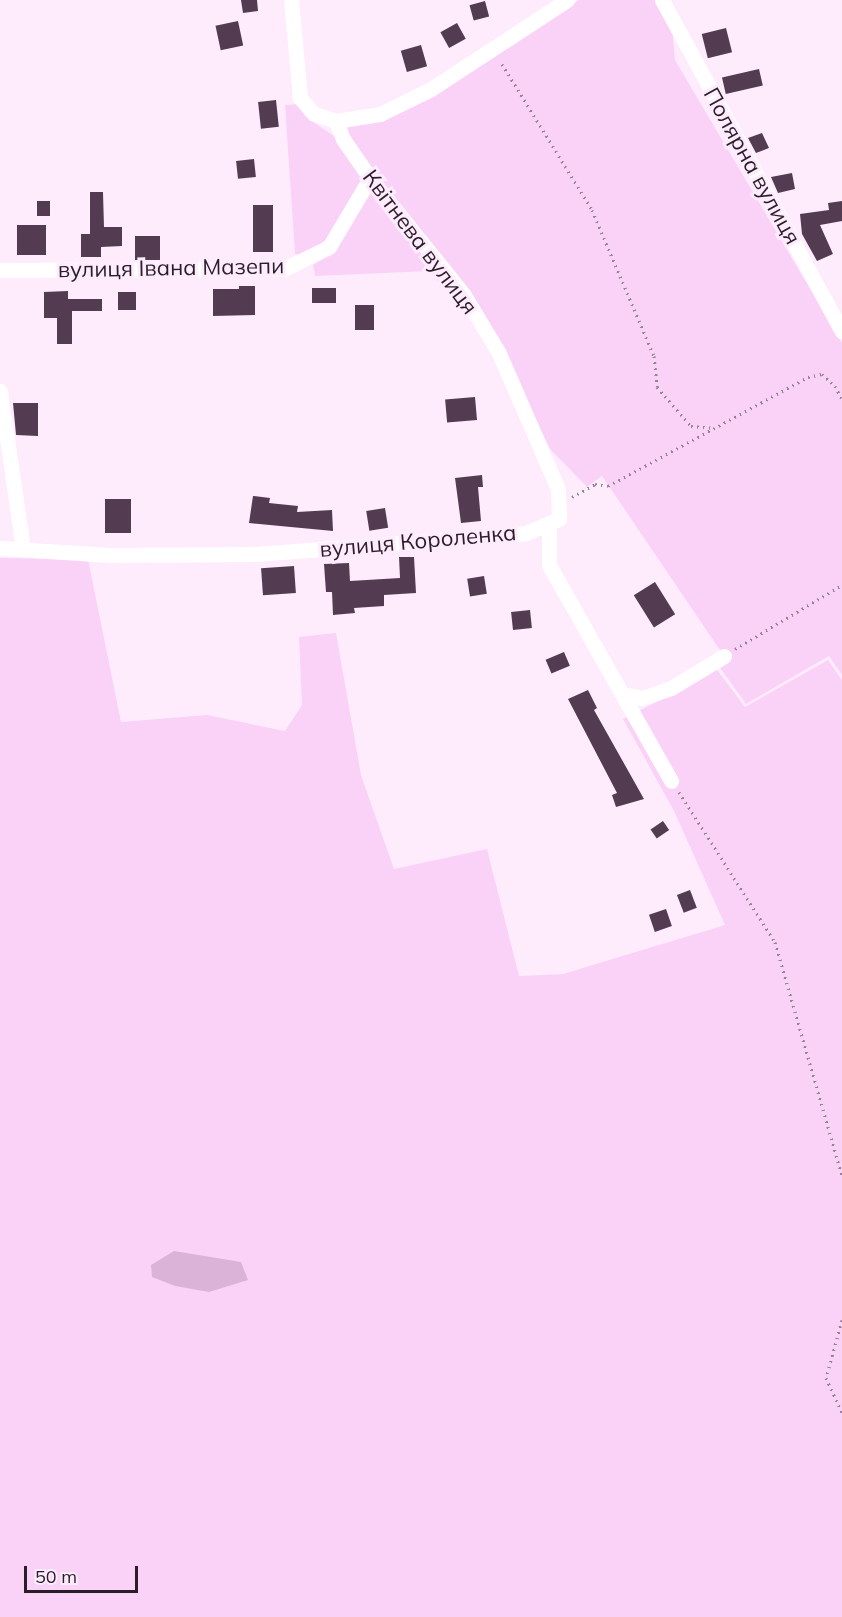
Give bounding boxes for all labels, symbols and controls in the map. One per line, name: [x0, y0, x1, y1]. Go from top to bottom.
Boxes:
street label: Полярна вулиця: [698, 83, 806, 249]
street label: Квітнева вулиця: [357, 165, 483, 319]
street label: вулиця Івана Мазепи: [58, 253, 284, 283]
street label: вулиця Короленка: [319, 519, 517, 563]
scale bar: [27, 1554, 141, 1592]
text: 50 m: [35, 1565, 77, 1588]

